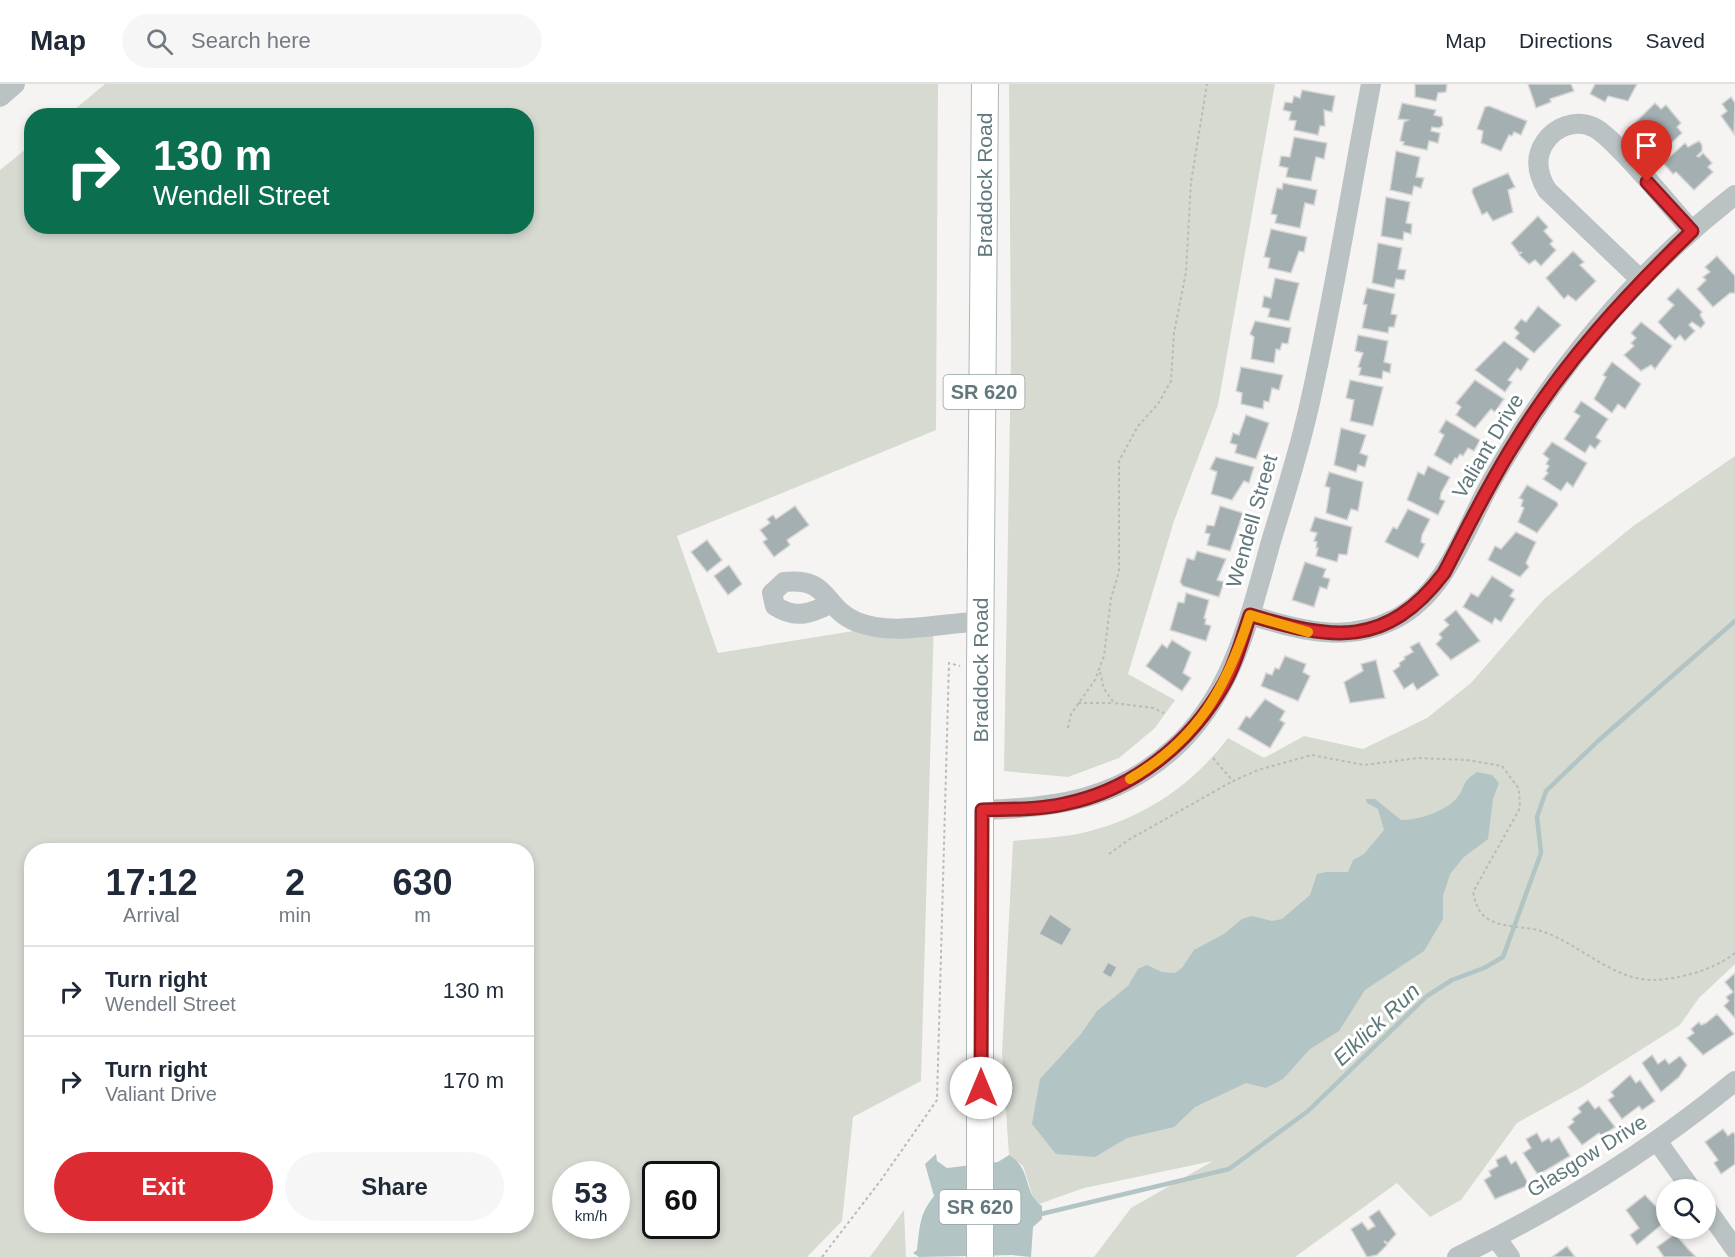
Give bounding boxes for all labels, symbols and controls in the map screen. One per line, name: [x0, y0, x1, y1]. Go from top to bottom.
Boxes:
search box: [122, 14, 542, 68]
text: Map: [30, 25, 86, 56]
icon: search: [143, 25, 176, 58]
text: Search here: [191, 28, 311, 53]
text: Map: [1445, 29, 1486, 52]
text: Directions: [1519, 29, 1612, 52]
text: Saved: [1645, 29, 1705, 52]
street label: Braddock Road: [973, 113, 996, 257]
pin: [1621, 120, 1672, 182]
icon: arrive: [1630, 129, 1663, 162]
icon: right: [54, 132, 132, 210]
text: 130 m: [153, 132, 272, 179]
text: Wendell Street: [153, 181, 330, 211]
road number: SR 620: [944, 375, 1024, 409]
street label: Valiant Drive: [1447, 389, 1528, 502]
street label: Wendell Street: [1222, 452, 1282, 590]
street label: Braddock Road: [969, 598, 992, 742]
text: 17:12: [105, 862, 197, 903]
text: 2: [285, 862, 305, 903]
text: 630: [392, 862, 453, 903]
text: Arrival: [123, 904, 180, 926]
text: min: [279, 904, 311, 926]
text: m: [414, 904, 431, 926]
text: Turn right: [105, 967, 207, 992]
icon: right: [54, 975, 87, 1008]
text: 130 m: [443, 978, 504, 1003]
water label: Elklick Run: [1328, 978, 1425, 1071]
text: Wendell Street: [105, 993, 236, 1015]
position arrow: [949, 1056, 1013, 1120]
text: Turn right: [105, 1057, 207, 1082]
icon: right: [54, 1065, 87, 1098]
text: 170 m: [443, 1068, 504, 1093]
text: Valiant Drive: [105, 1083, 217, 1105]
street label: Glasgow Drive: [1523, 1110, 1651, 1202]
button: Exit: [54, 1152, 273, 1221]
button: Share: [285, 1152, 504, 1221]
speed limit sign: 60: [642, 1161, 720, 1239]
text: 53: [574, 1176, 608, 1209]
map controls: [1656, 1179, 1716, 1239]
button: search: [1656, 1179, 1716, 1239]
road number: SR 620: [940, 1190, 1020, 1224]
text: km/h: [575, 1207, 607, 1224]

